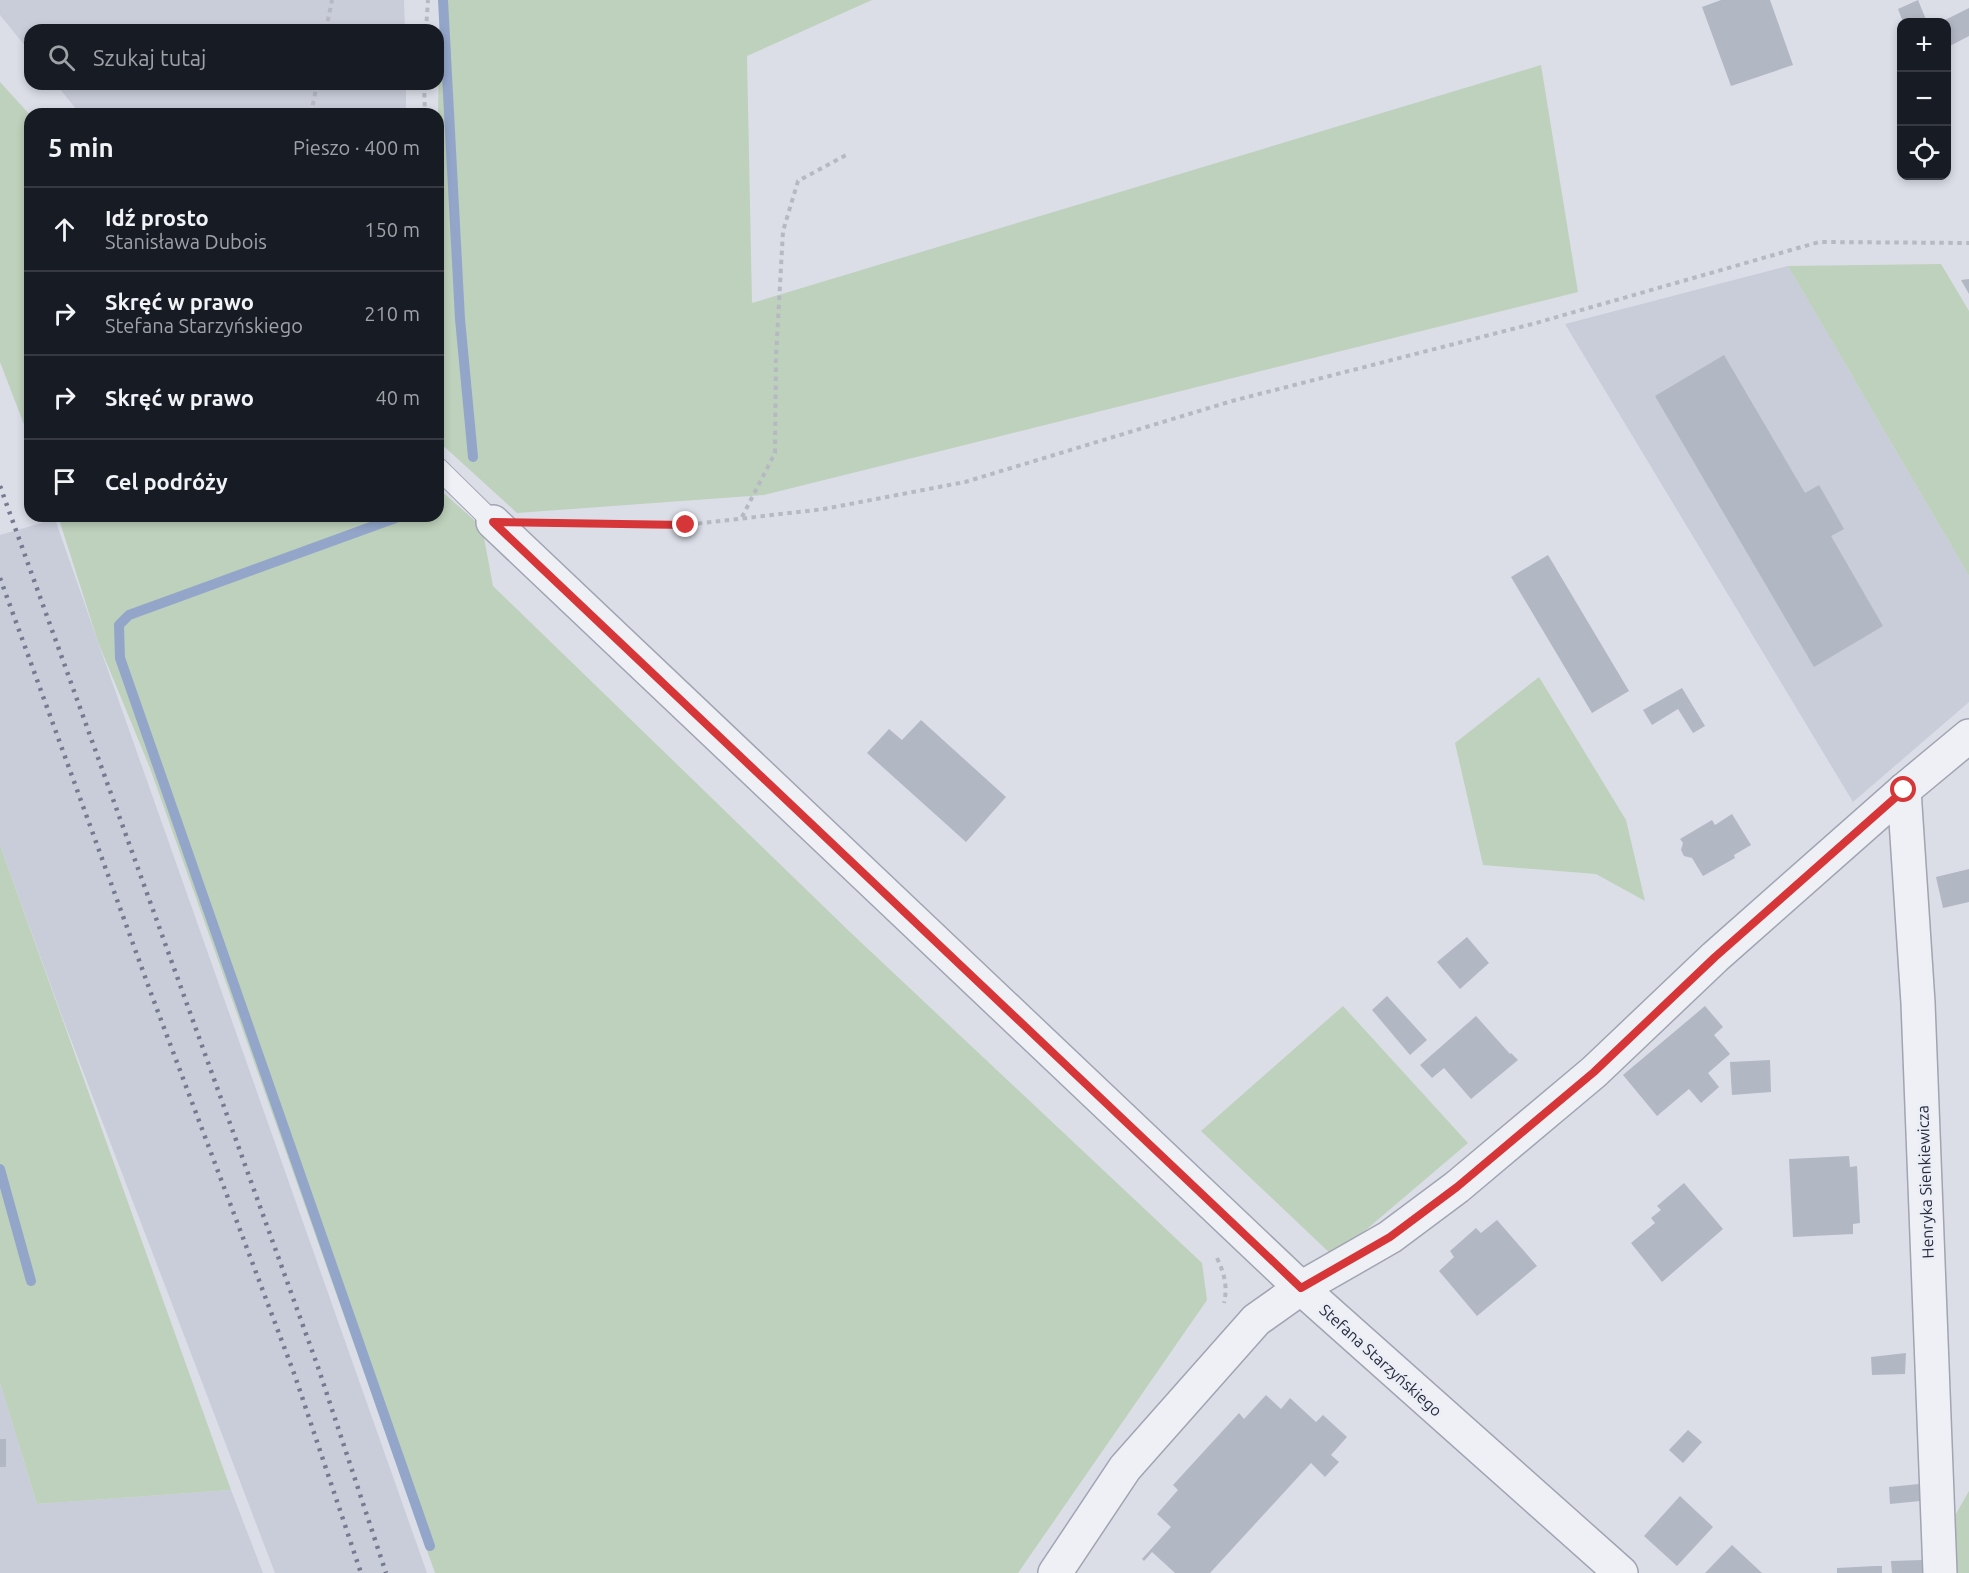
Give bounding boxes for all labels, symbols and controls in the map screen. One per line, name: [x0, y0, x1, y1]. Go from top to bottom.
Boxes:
map controls: [1897, 18, 1951, 180]
button: +: [1897, 18, 1951, 72]
search box: [24, 24, 444, 90]
icon: search: [45, 41, 78, 74]
text: Szukaj tutaj: [93, 45, 206, 70]
button: −: [1897, 72, 1951, 126]
button: locate: [1897, 126, 1951, 180]
text: 5 min: [48, 133, 114, 162]
text: Pieszo · 400 m: [293, 136, 420, 159]
text: Idź prosto: [105, 205, 209, 230]
icon: ahead: [48, 213, 81, 246]
text: 150 m: [364, 218, 420, 241]
text: Stanisława Dubois: [105, 230, 267, 253]
text: Skręć w prawo: [105, 289, 254, 314]
icon: right: [48, 297, 81, 330]
text: 210 m: [364, 302, 420, 325]
text: Stefana Starzyńskiego: [105, 314, 303, 337]
icon: right: [48, 381, 81, 414]
text: Skręć w prawo: [105, 385, 254, 410]
text: 40 m: [376, 386, 420, 409]
icon: arrive: [48, 465, 81, 498]
text: Cel podróży: [105, 469, 228, 494]
route end: [672, 511, 698, 537]
route start: [1890, 776, 1916, 802]
street label: Henryka Sienkiewicza: [1913, 1105, 1937, 1259]
street label: Stefana Starzyńskiego: [1316, 1300, 1446, 1420]

